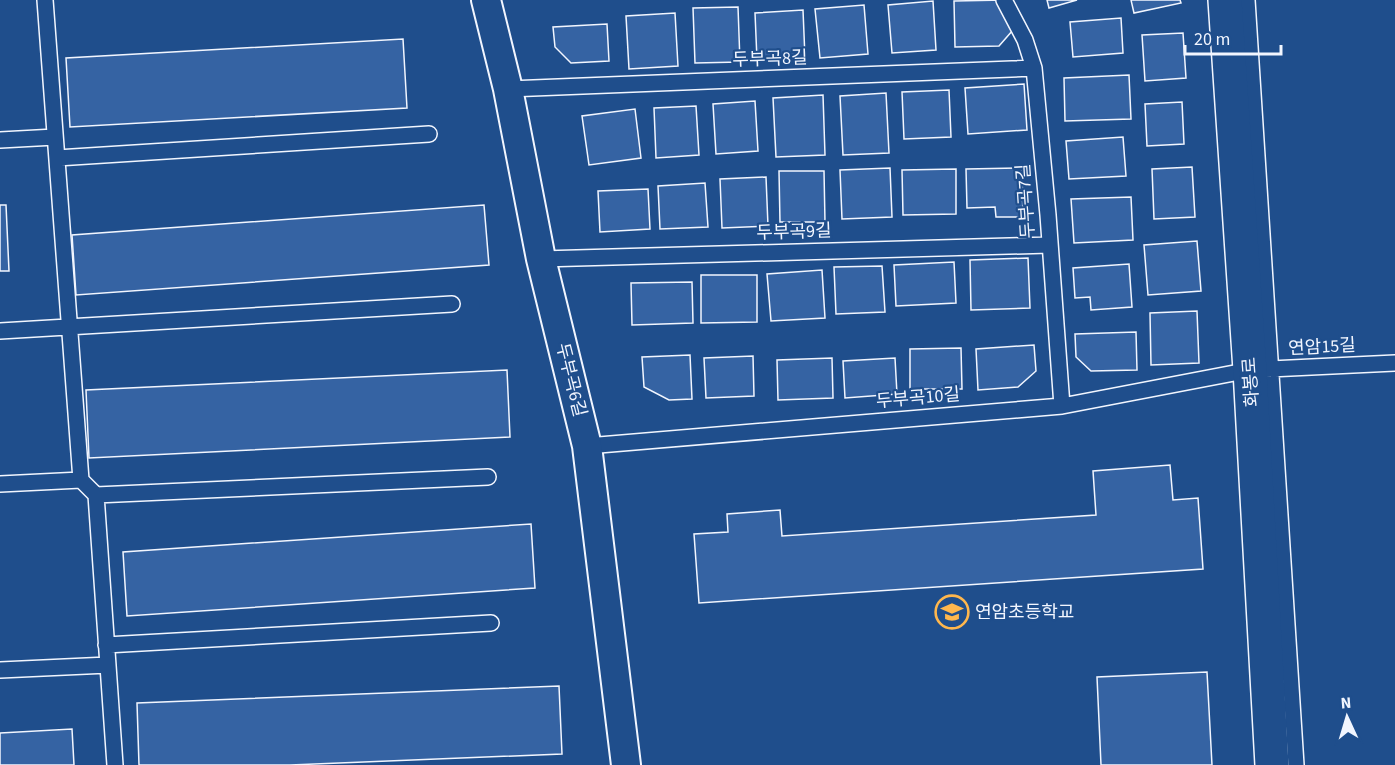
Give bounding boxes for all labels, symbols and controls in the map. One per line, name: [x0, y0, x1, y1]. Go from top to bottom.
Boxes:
scale bar: [1185, 18, 1281, 56]
text: 20 m: [1194, 27, 1230, 52]
street label: 두부곡8길: [732, 45, 808, 73]
street label: 두부곡7길: [1011, 163, 1041, 239]
street label: 두부곡9길: [756, 218, 832, 246]
street label: 연암15길: [1288, 333, 1356, 361]
street label: 두부곡6길: [550, 340, 592, 420]
street label: 화봉로: [1237, 356, 1265, 408]
street label: 두부곡10길: [875, 382, 961, 414]
school or university icon: 연암초등학교: [934, 594, 970, 630]
place label: 연암초등학교: [975, 600, 1074, 625]
north arrow: [1317, 687, 1377, 747]
text: N: [1340, 692, 1352, 714]

